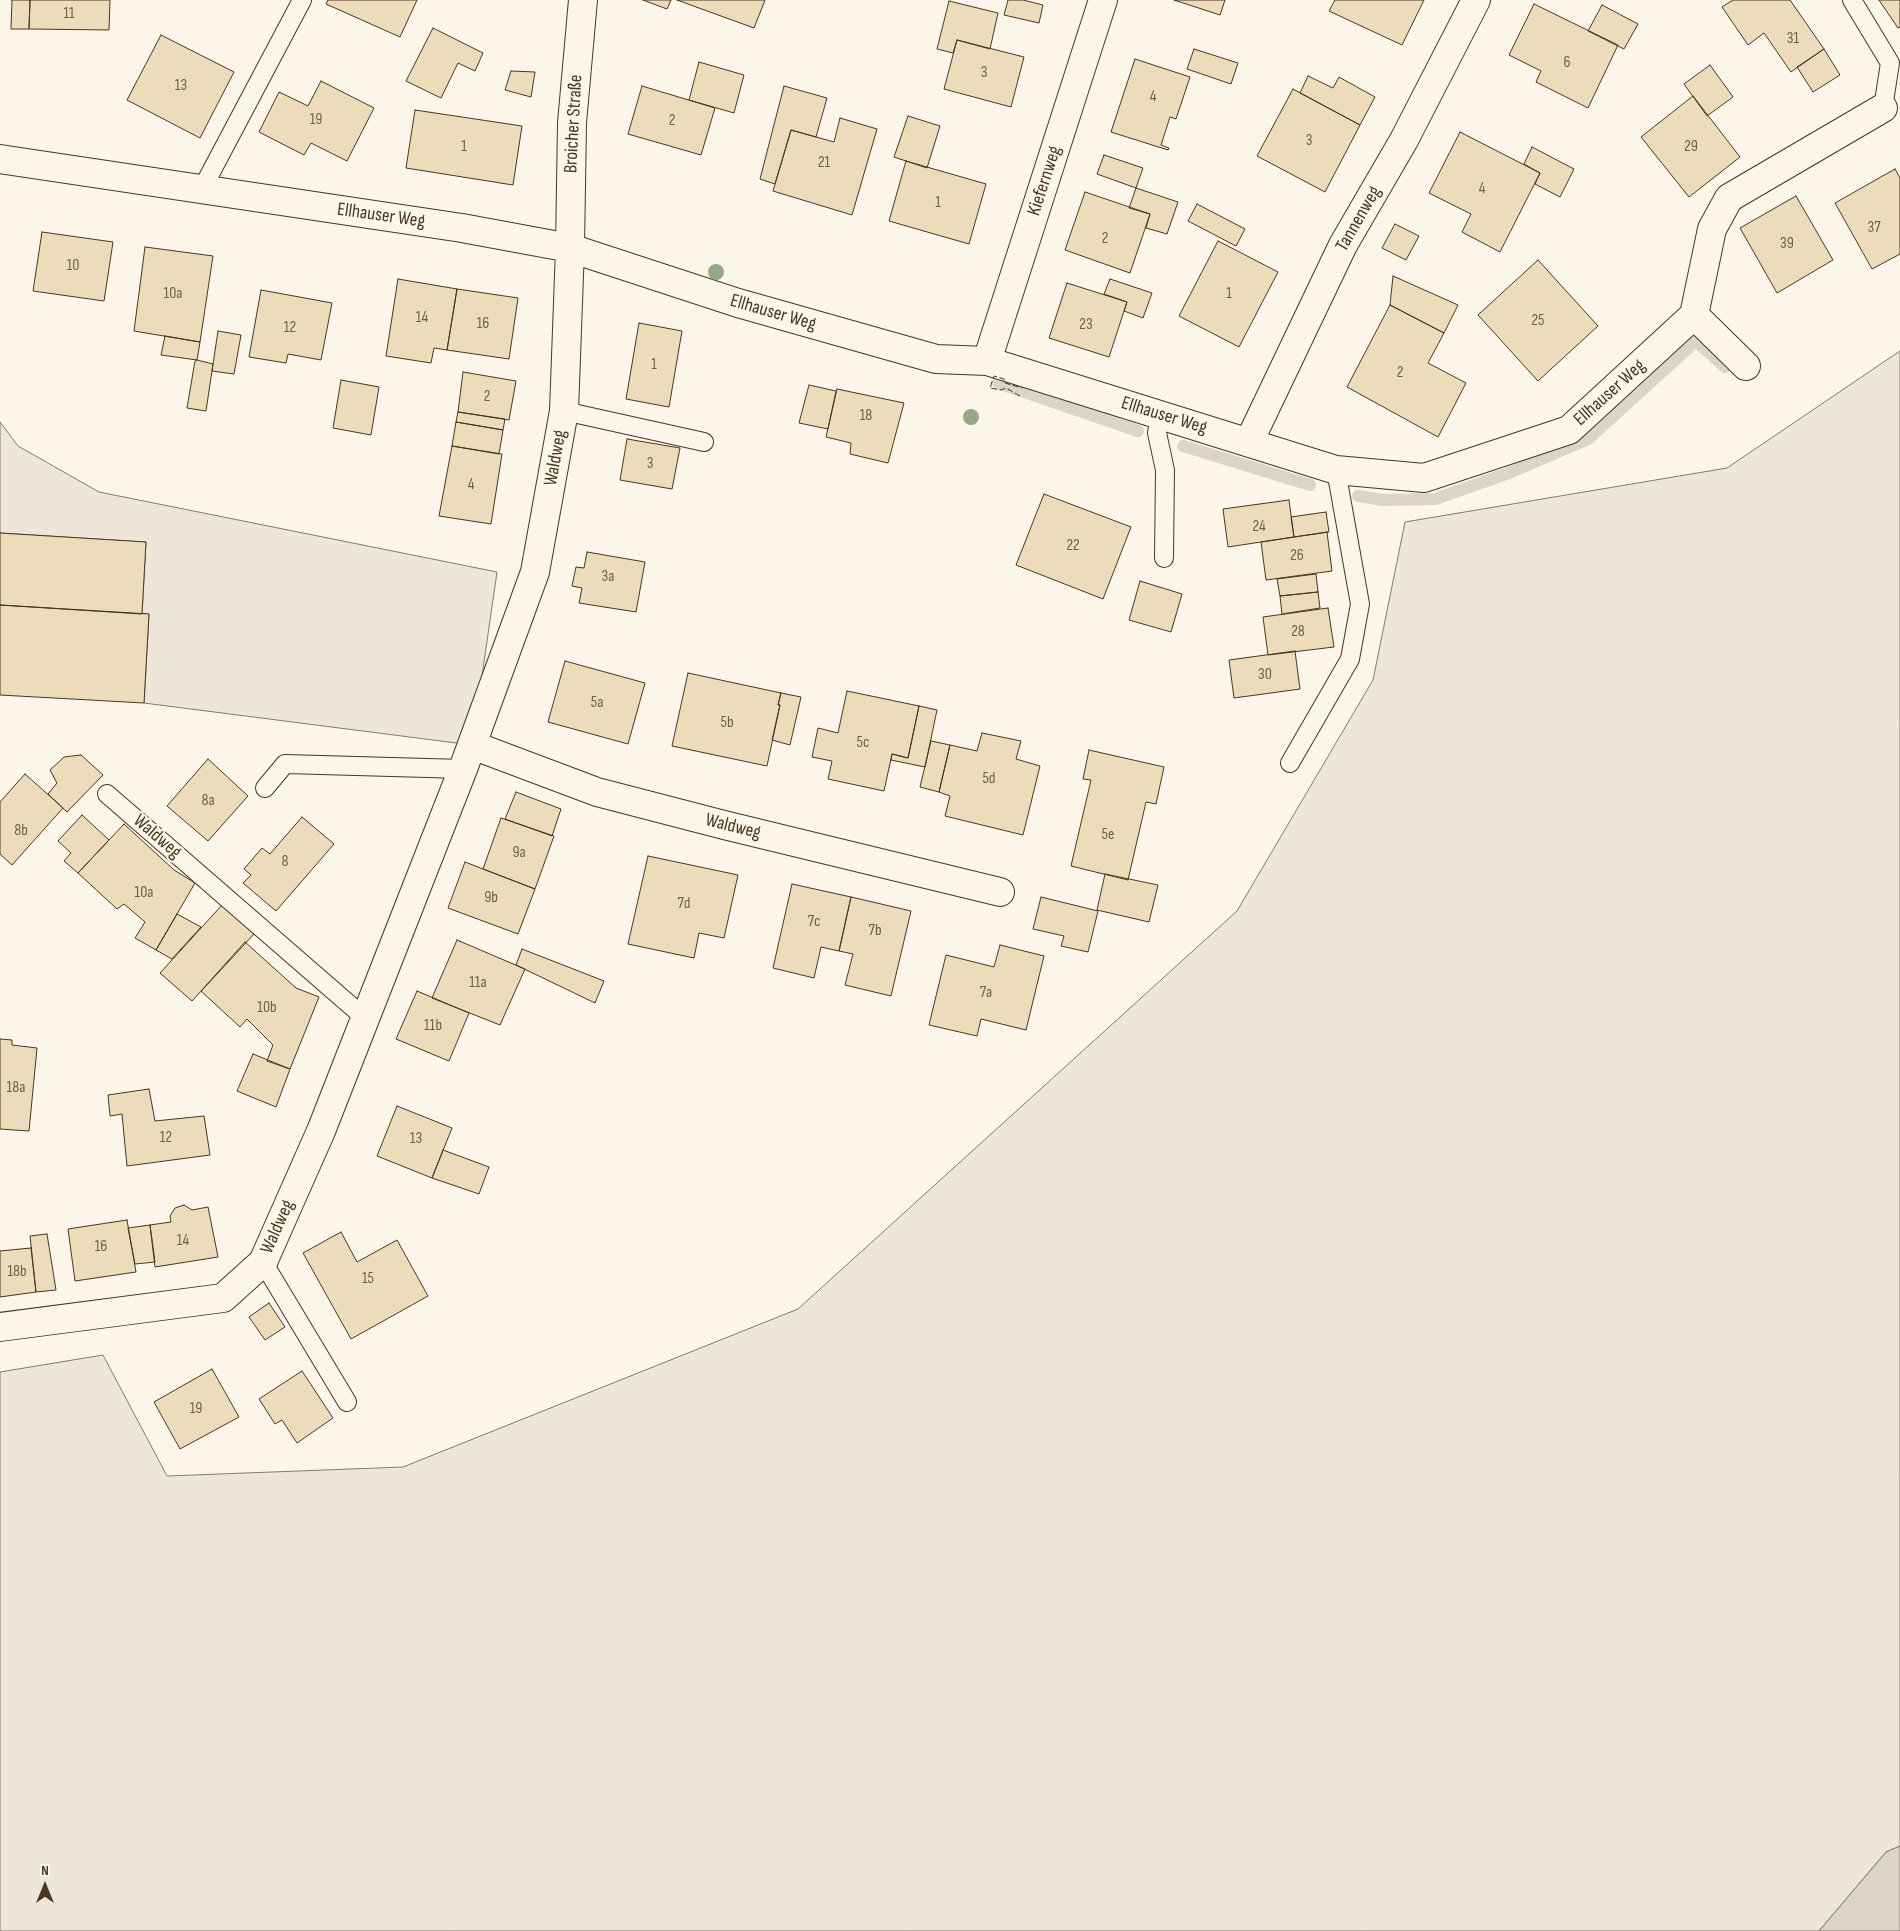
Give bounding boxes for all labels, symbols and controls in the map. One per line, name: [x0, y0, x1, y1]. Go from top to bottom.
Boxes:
house number: 11: [63, 4, 75, 24]
house number: 31: [1787, 29, 1799, 49]
house number: 6: [1563, 53, 1571, 73]
house number: 3: [981, 63, 987, 83]
street label: Broicher Straße: [560, 74, 588, 174]
house number: 13: [175, 76, 187, 96]
house number: 4: [1150, 87, 1156, 107]
house number: 19: [310, 110, 322, 130]
house number: 2: [669, 111, 675, 131]
house number: 3: [1306, 131, 1312, 151]
house number: 1: [461, 137, 467, 157]
house number: 29: [1684, 137, 1698, 157]
street label: Kiefernweg: [1023, 143, 1067, 219]
house number: 21: [818, 153, 830, 173]
house number: 4: [1479, 179, 1485, 199]
street label: Tannenweg: [1331, 182, 1387, 256]
house number: 1: [935, 193, 941, 213]
street label: Ellhauser Weg: [336, 199, 426, 233]
house number: 37: [1867, 218, 1881, 238]
house number: 2: [1102, 229, 1108, 249]
house number: 39: [1780, 234, 1794, 254]
house number: 10: [67, 256, 79, 276]
house number: 10a: [164, 284, 182, 304]
house number: 1: [1226, 284, 1232, 304]
street label: Ellhauser Weg: [727, 290, 819, 336]
house number: 14: [416, 308, 428, 328]
house number: 25: [1531, 311, 1545, 331]
house number: 16: [477, 314, 489, 334]
house number: 23: [1079, 315, 1093, 335]
house number: 12: [284, 318, 296, 338]
house number: 1: [651, 355, 657, 375]
street label: Ellhauser Weg: [1569, 355, 1651, 431]
house number: 2: [1397, 363, 1403, 383]
house number: 2: [484, 387, 490, 407]
street label: Ellhauser Weg: [1118, 392, 1210, 440]
house number: 18: [860, 406, 872, 426]
street label: Waldweg: [540, 428, 572, 488]
house number: 3: [647, 454, 653, 474]
house number: 4: [468, 475, 474, 495]
house number: 24: [1252, 517, 1266, 537]
house number: 22: [1066, 536, 1080, 556]
house number: 26: [1290, 546, 1304, 566]
house number: 3a: [602, 567, 614, 587]
house number: 28: [1291, 622, 1305, 642]
house number: 30: [1258, 665, 1272, 685]
house number: 5a: [591, 693, 603, 713]
house number: 5b: [720, 713, 734, 733]
house number: 5c: [857, 733, 869, 753]
house number: 5d: [982, 769, 996, 789]
house number: 8a: [201, 791, 215, 811]
street label: Waldweg: [703, 809, 763, 845]
street label: Waldweg: [128, 810, 186, 864]
house number: 8b: [14, 821, 28, 841]
house number: 5e: [1102, 825, 1114, 845]
house number: 9a: [512, 843, 526, 863]
house number: 8: [281, 852, 289, 872]
house number: 10a: [135, 883, 153, 903]
house number: 9b: [484, 888, 498, 908]
house number: 7d: [678, 894, 690, 914]
house number: 7c: [808, 912, 820, 932]
house number: 7b: [868, 921, 882, 941]
house number: 11a: [469, 973, 487, 993]
house number: 7a: [980, 983, 992, 1003]
house number: 10b: [257, 998, 277, 1018]
house number: 11b: [424, 1016, 442, 1036]
house number: 18a: [7, 1078, 25, 1098]
house number: 12: [160, 1128, 172, 1148]
house number: 13: [410, 1129, 422, 1149]
street label: Waldweg: [256, 1197, 300, 1257]
house number: 14: [177, 1231, 189, 1251]
house number: 16: [95, 1237, 107, 1257]
house number: 18b: [7, 1262, 27, 1282]
house number: 15: [362, 1269, 374, 1289]
house number: 19: [190, 1399, 202, 1419]
north arrow: [20, 1861, 70, 1911]
text: N: [41, 1862, 49, 1879]

